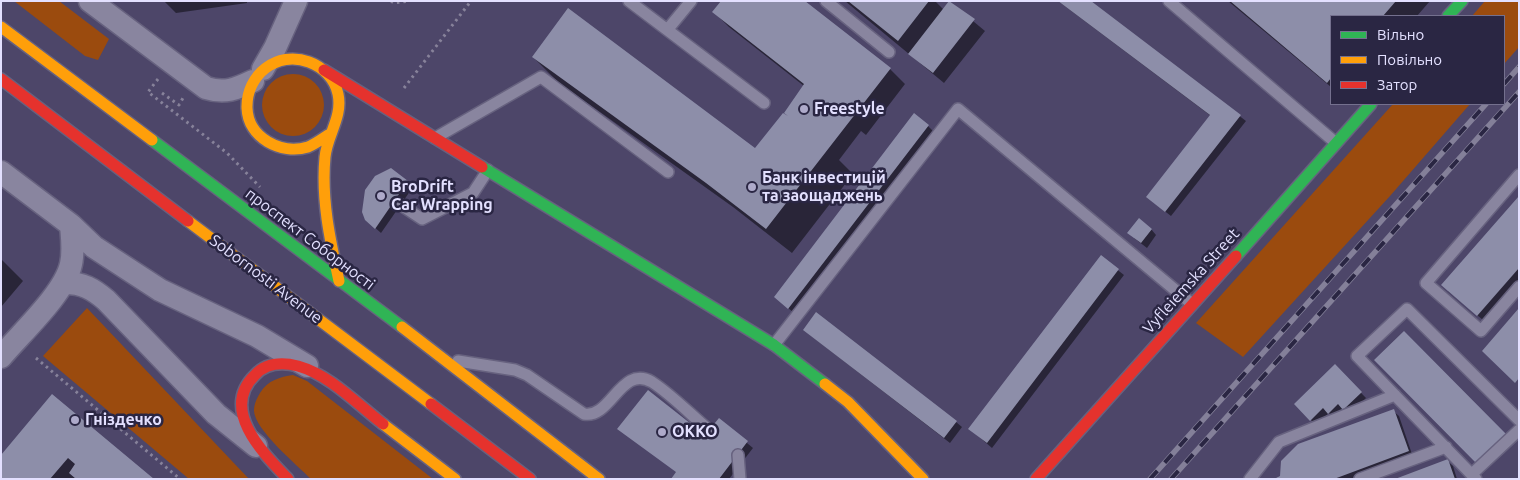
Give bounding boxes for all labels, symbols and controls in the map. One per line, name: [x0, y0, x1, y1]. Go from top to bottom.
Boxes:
legend: [1330, 15, 1505, 105]
text: Вільно: [1377, 26, 1424, 43]
text: Повільно: [1377, 51, 1442, 68]
text: Затор: [1377, 76, 1417, 93]
place label: Freestyle: [814, 99, 885, 119]
marker: Freestyle: [798, 103, 810, 115]
place label: Банк інвестицій та заощаджень: [762, 168, 886, 206]
place label: BroDrift Car Wrapping: [391, 177, 493, 215]
marker: Банк інвестицій та заощаджень: [746, 181, 758, 193]
street label: проспект Соборності: [242, 184, 378, 294]
marker: BroDrift Car Wrapping: [375, 190, 387, 202]
street label: Vyfleiemska Street: [1139, 224, 1243, 338]
street label: Sobornosti Avenue: [206, 230, 326, 328]
place label: Гніздечко: [85, 410, 162, 430]
marker: Гніздечко: [69, 414, 81, 426]
place label: OKKO: [672, 422, 718, 442]
marker: OKKO: [656, 426, 668, 438]

